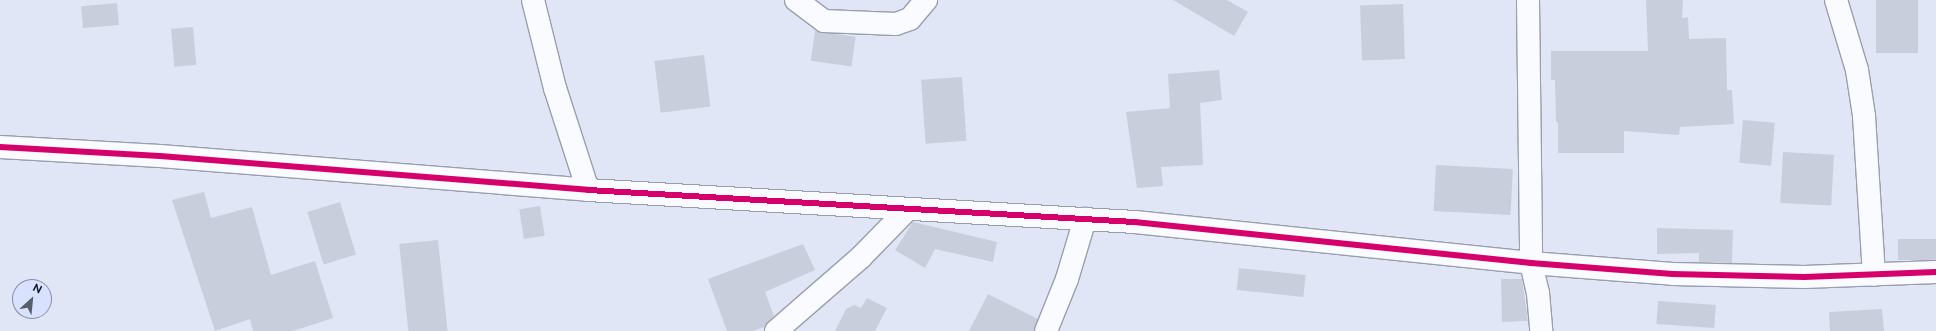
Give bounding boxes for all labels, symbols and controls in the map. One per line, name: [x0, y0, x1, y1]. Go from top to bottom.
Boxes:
north arrow: [12, 279, 52, 319]
text: N: [31, 281, 44, 296]

